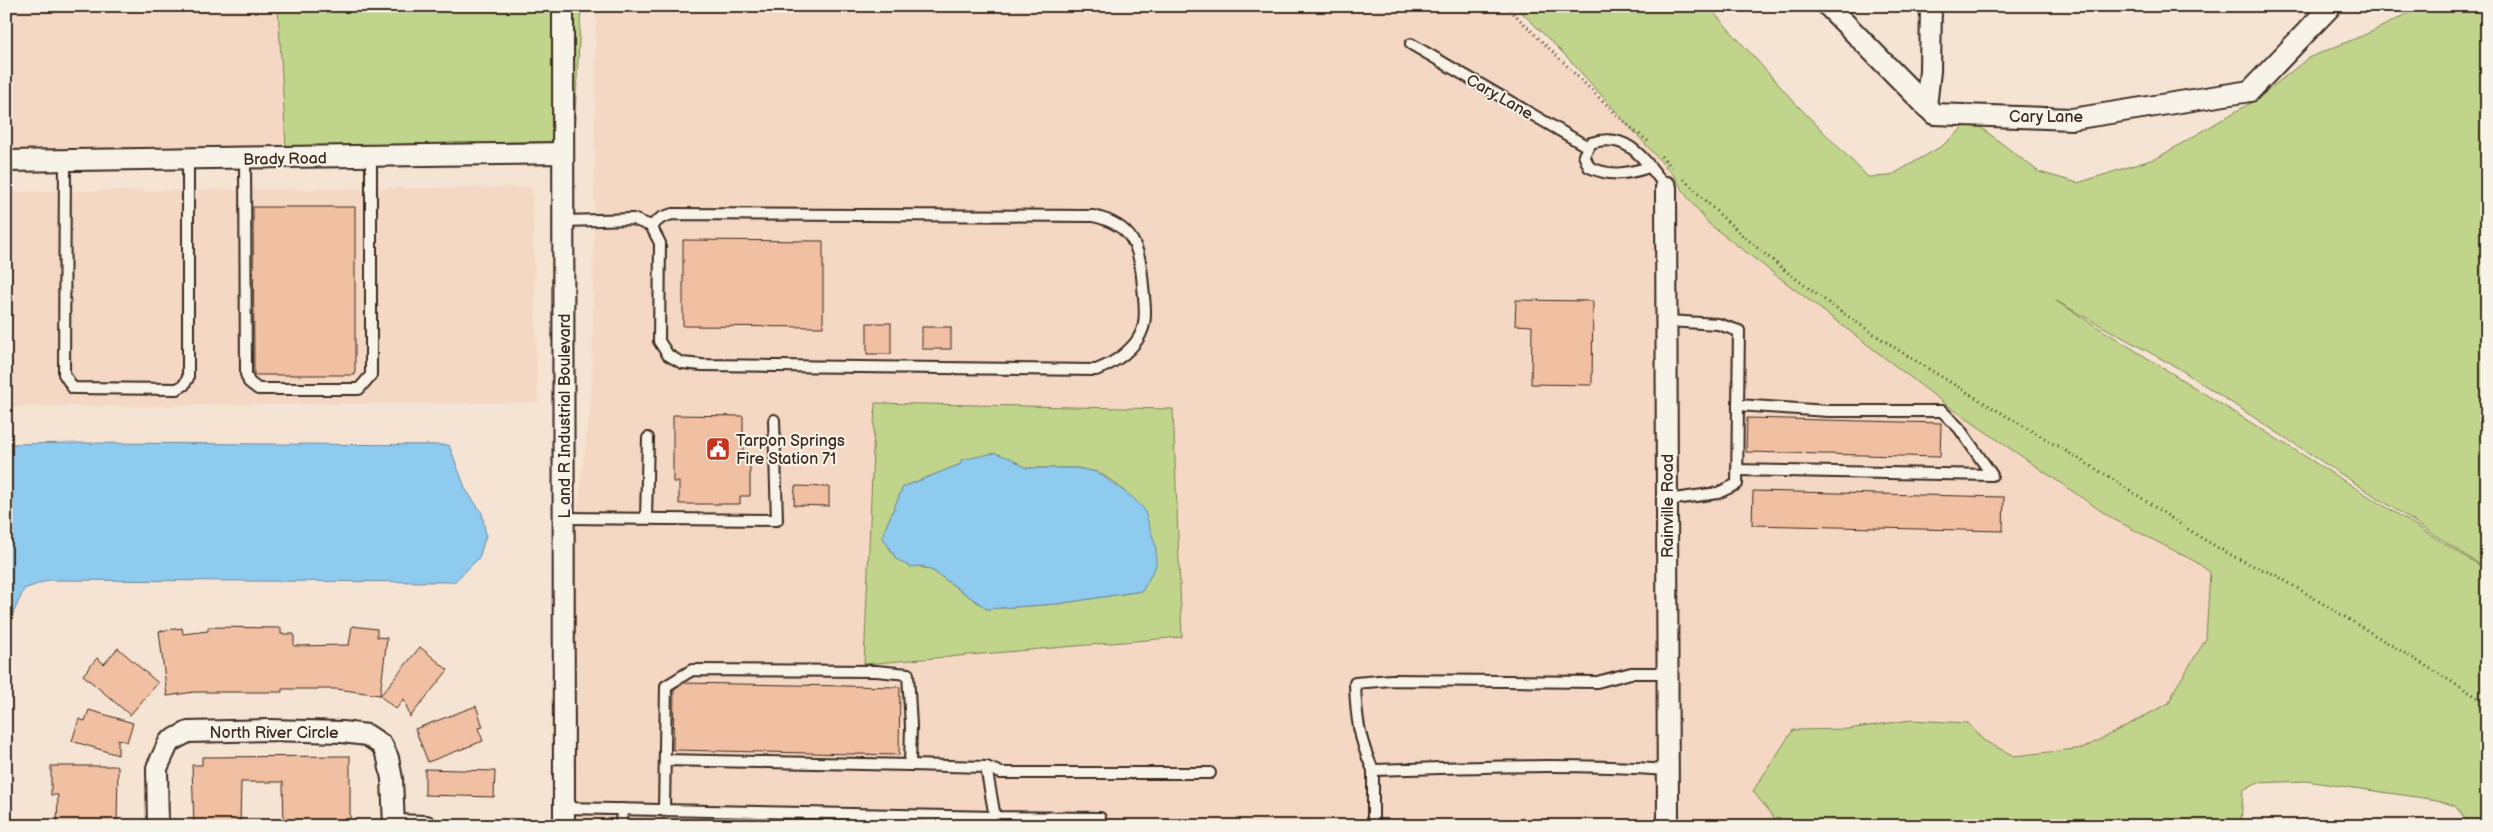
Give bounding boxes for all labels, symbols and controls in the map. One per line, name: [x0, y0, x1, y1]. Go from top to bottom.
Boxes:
street label: Cary Lane: [1463, 71, 1536, 124]
street label: Cary Lane: [2009, 108, 2083, 127]
street label: Brady Road: [243, 149, 327, 170]
street label: L and R Industrial Boulevard: [556, 314, 575, 519]
place label: Tarpon Springs Fire Station 71: [736, 432, 845, 469]
public building icon: Tarpon Springs Fire Station 71: [705, 436, 731, 462]
street label: Rainville Road: [1659, 454, 1678, 558]
street label: North River Circle: [210, 724, 339, 743]

